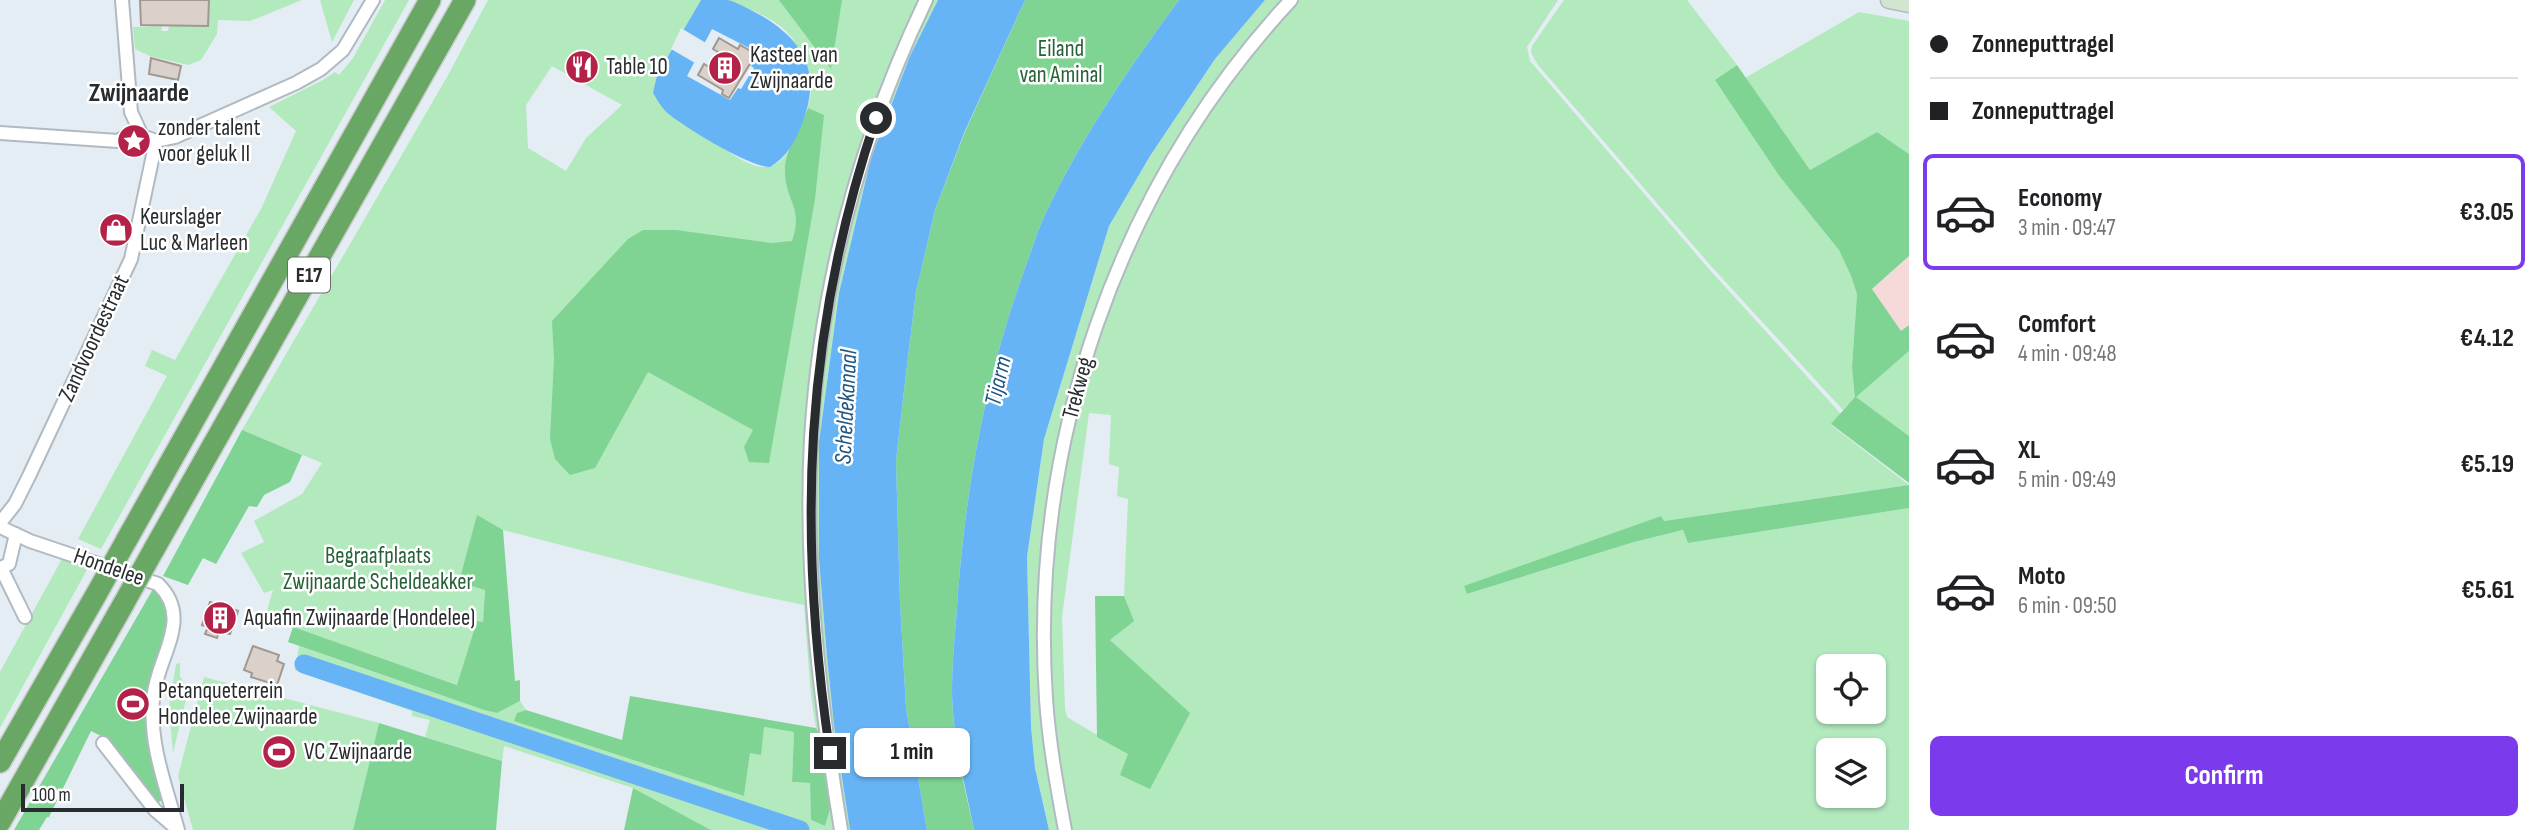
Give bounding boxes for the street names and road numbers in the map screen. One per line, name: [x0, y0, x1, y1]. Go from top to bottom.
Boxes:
road number: E17: [288, 258, 330, 292]
street label: Zandvoordestraat: [52, 270, 136, 406]
street label: Trekweg: [1056, 354, 1100, 422]
street label: Hondelee: [70, 542, 148, 592]

